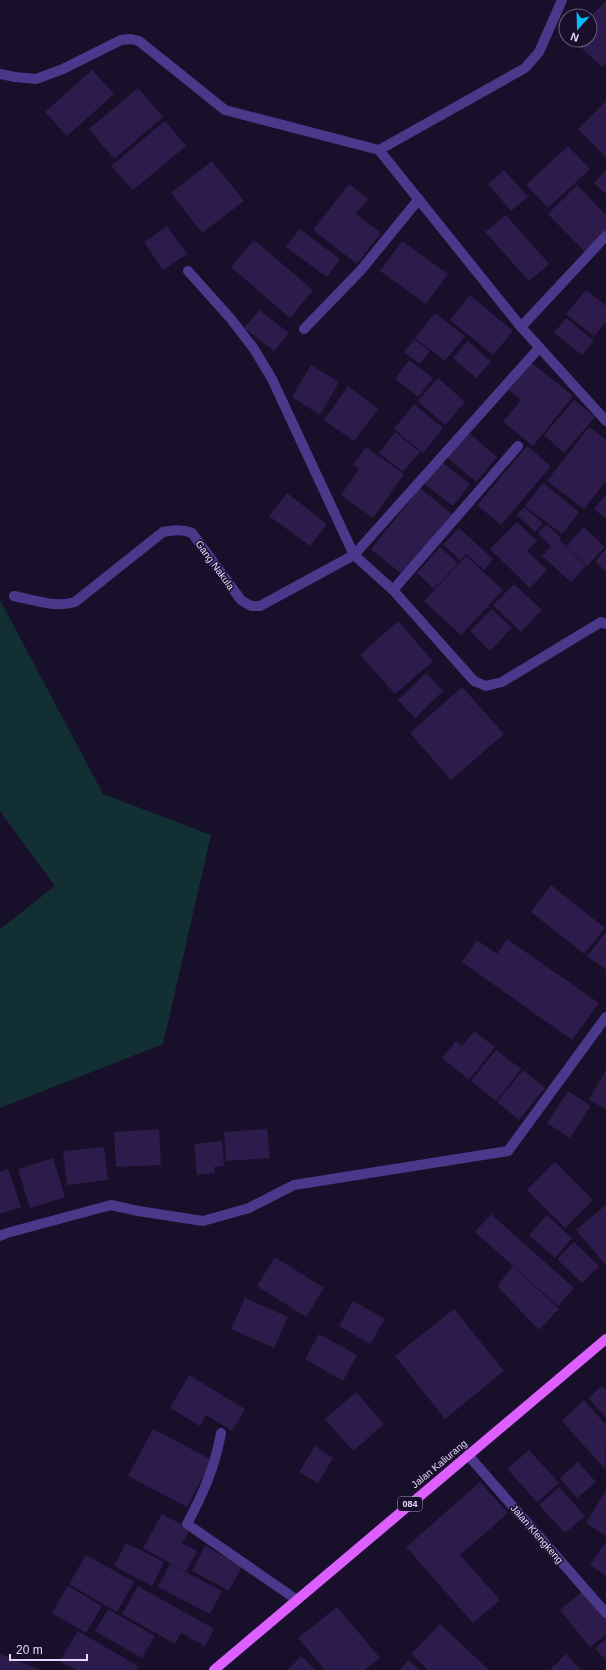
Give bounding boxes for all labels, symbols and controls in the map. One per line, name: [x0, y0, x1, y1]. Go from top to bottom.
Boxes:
north arrow: [558, 8, 598, 48]
text: N: [569, 30, 580, 44]
street label: Gang Nakula: [193, 538, 237, 592]
street label: Jalan Kaliurang: [409, 1438, 469, 1490]
road number: 084: [398, 1497, 422, 1511]
street label: Jalan Klengkeng: [509, 1502, 565, 1566]
scale bar: [10, 1636, 87, 1662]
text: 20 m: [16, 1643, 43, 1657]

